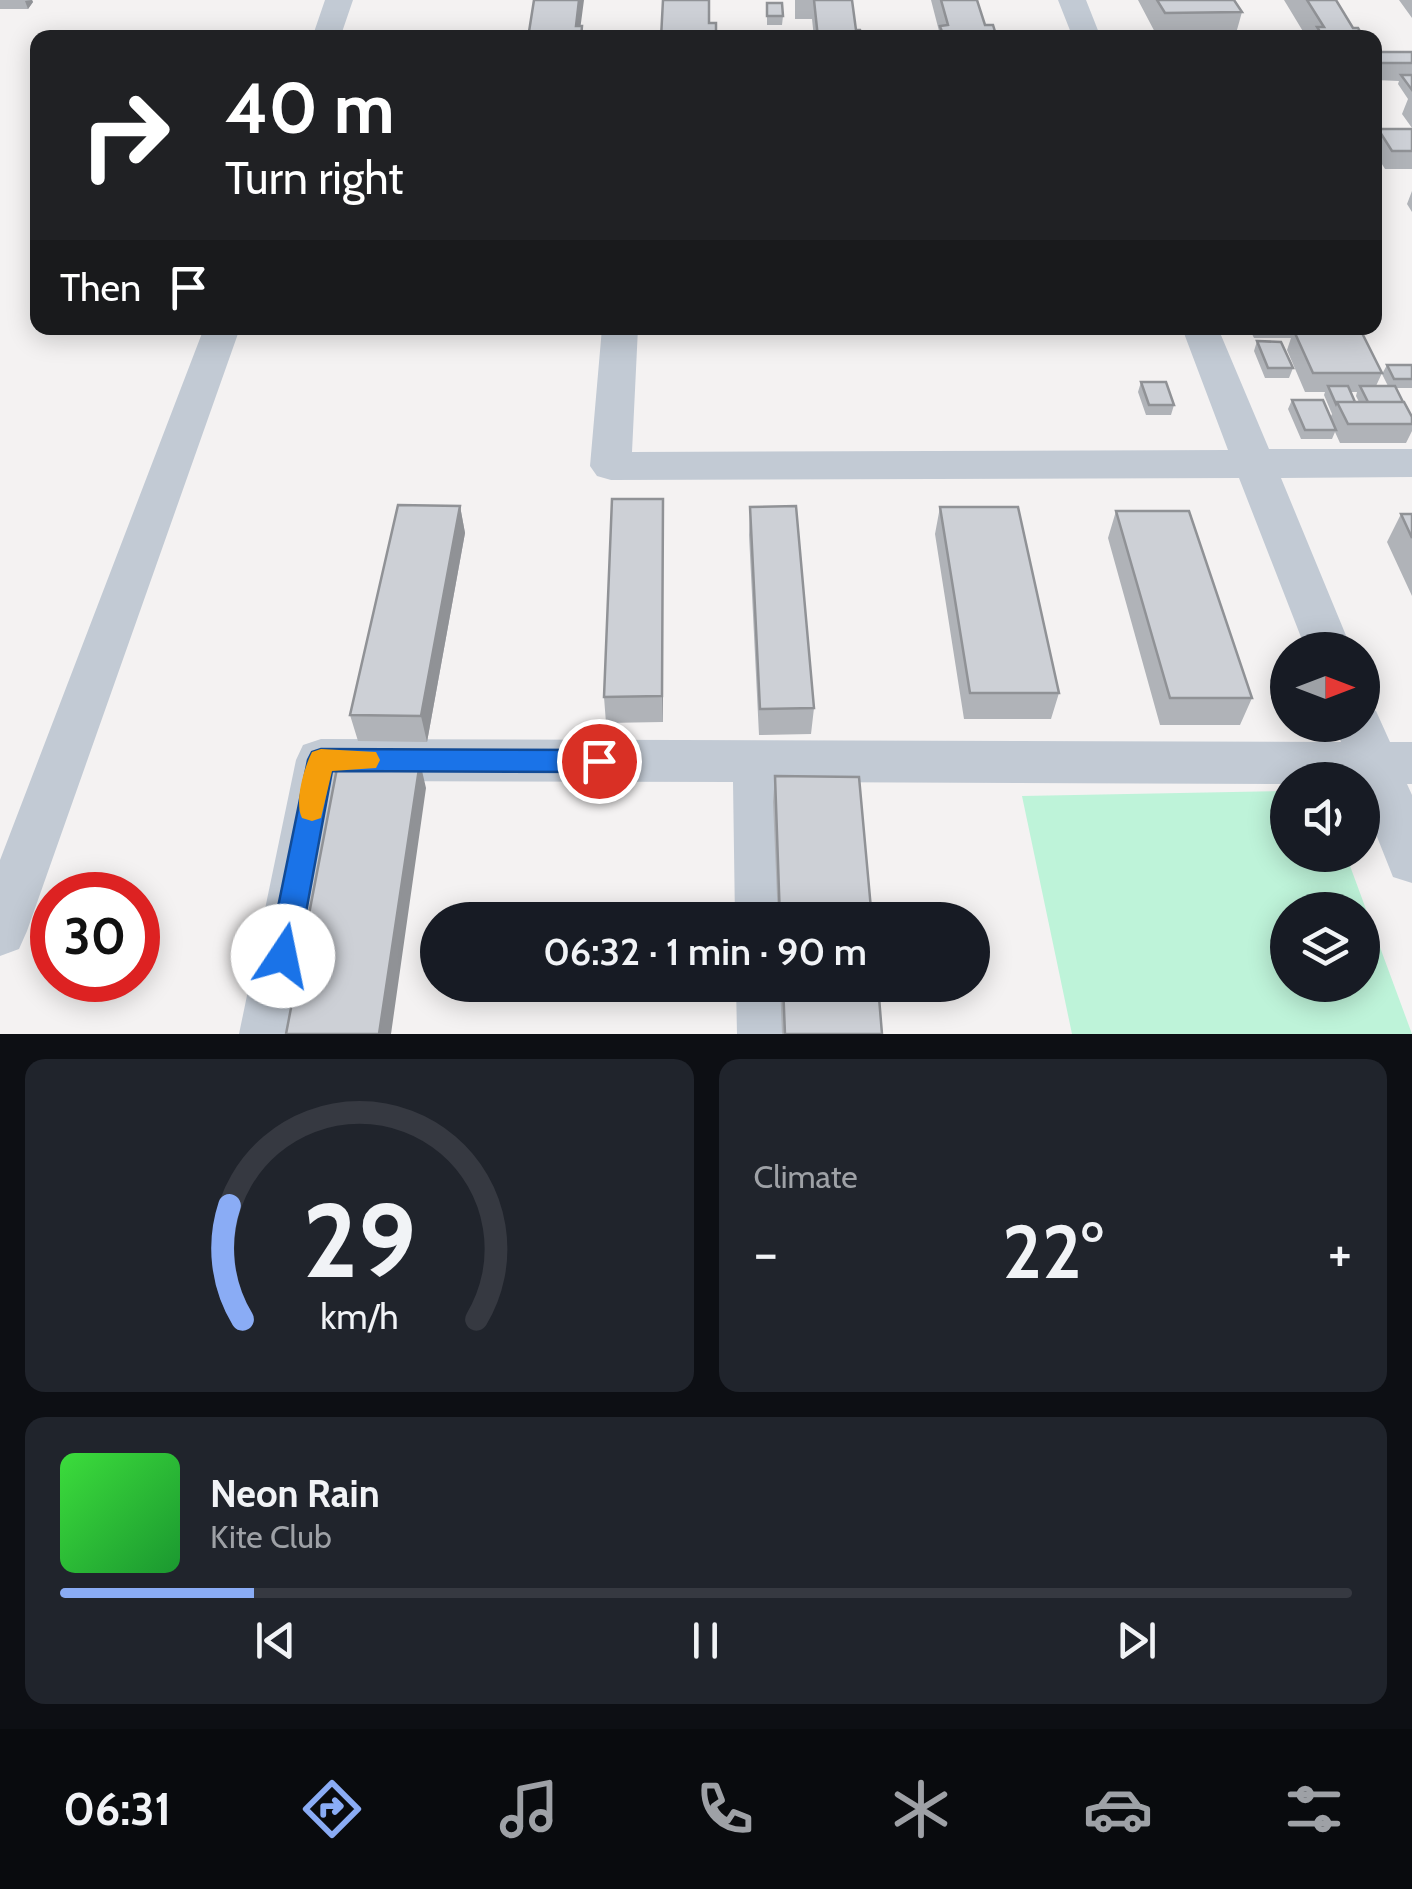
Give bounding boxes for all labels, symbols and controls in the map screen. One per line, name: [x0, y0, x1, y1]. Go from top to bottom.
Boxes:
text: 40 m: [225, 65, 394, 151]
icon: right: [60, 70, 190, 200]
text: Turn right: [225, 151, 404, 205]
icon: arrive: [161, 260, 216, 315]
text: Then: [60, 264, 141, 311]
north arrow: [1270, 632, 1380, 742]
map controls: [1270, 632, 1380, 1002]
pin: [557, 719, 642, 804]
icon: arrive: [572, 734, 627, 789]
button: sound: [1270, 762, 1380, 872]
speed limit sign: 30: [30, 872, 160, 1002]
button: layers: [1270, 892, 1380, 1002]
position arrow: [231, 904, 335, 1008]
text: 06:32 · 1 min · 90 m: [543, 928, 867, 975]
text: Climate: [754, 1157, 858, 1196]
text: 29: [303, 1177, 416, 1303]
text: 22°: [1002, 1206, 1103, 1297]
text: −: [754, 1219, 778, 1286]
text: +: [1328, 1219, 1352, 1286]
text: km/h: [320, 1295, 398, 1338]
text: Neon Rain: [210, 1470, 380, 1517]
text: Kite Club: [210, 1517, 332, 1556]
icon: previous: [248, 1613, 303, 1668]
icon: pause: [678, 1613, 733, 1668]
icon: next: [1109, 1613, 1164, 1668]
icon: directions: [297, 1774, 367, 1844]
icon: music: [494, 1774, 564, 1844]
icon: phone: [690, 1774, 760, 1844]
icon: climate: [886, 1774, 956, 1844]
icon: car: [1083, 1774, 1153, 1844]
icon: filters: [1279, 1774, 1349, 1844]
text: 06:31: [63, 1782, 171, 1836]

